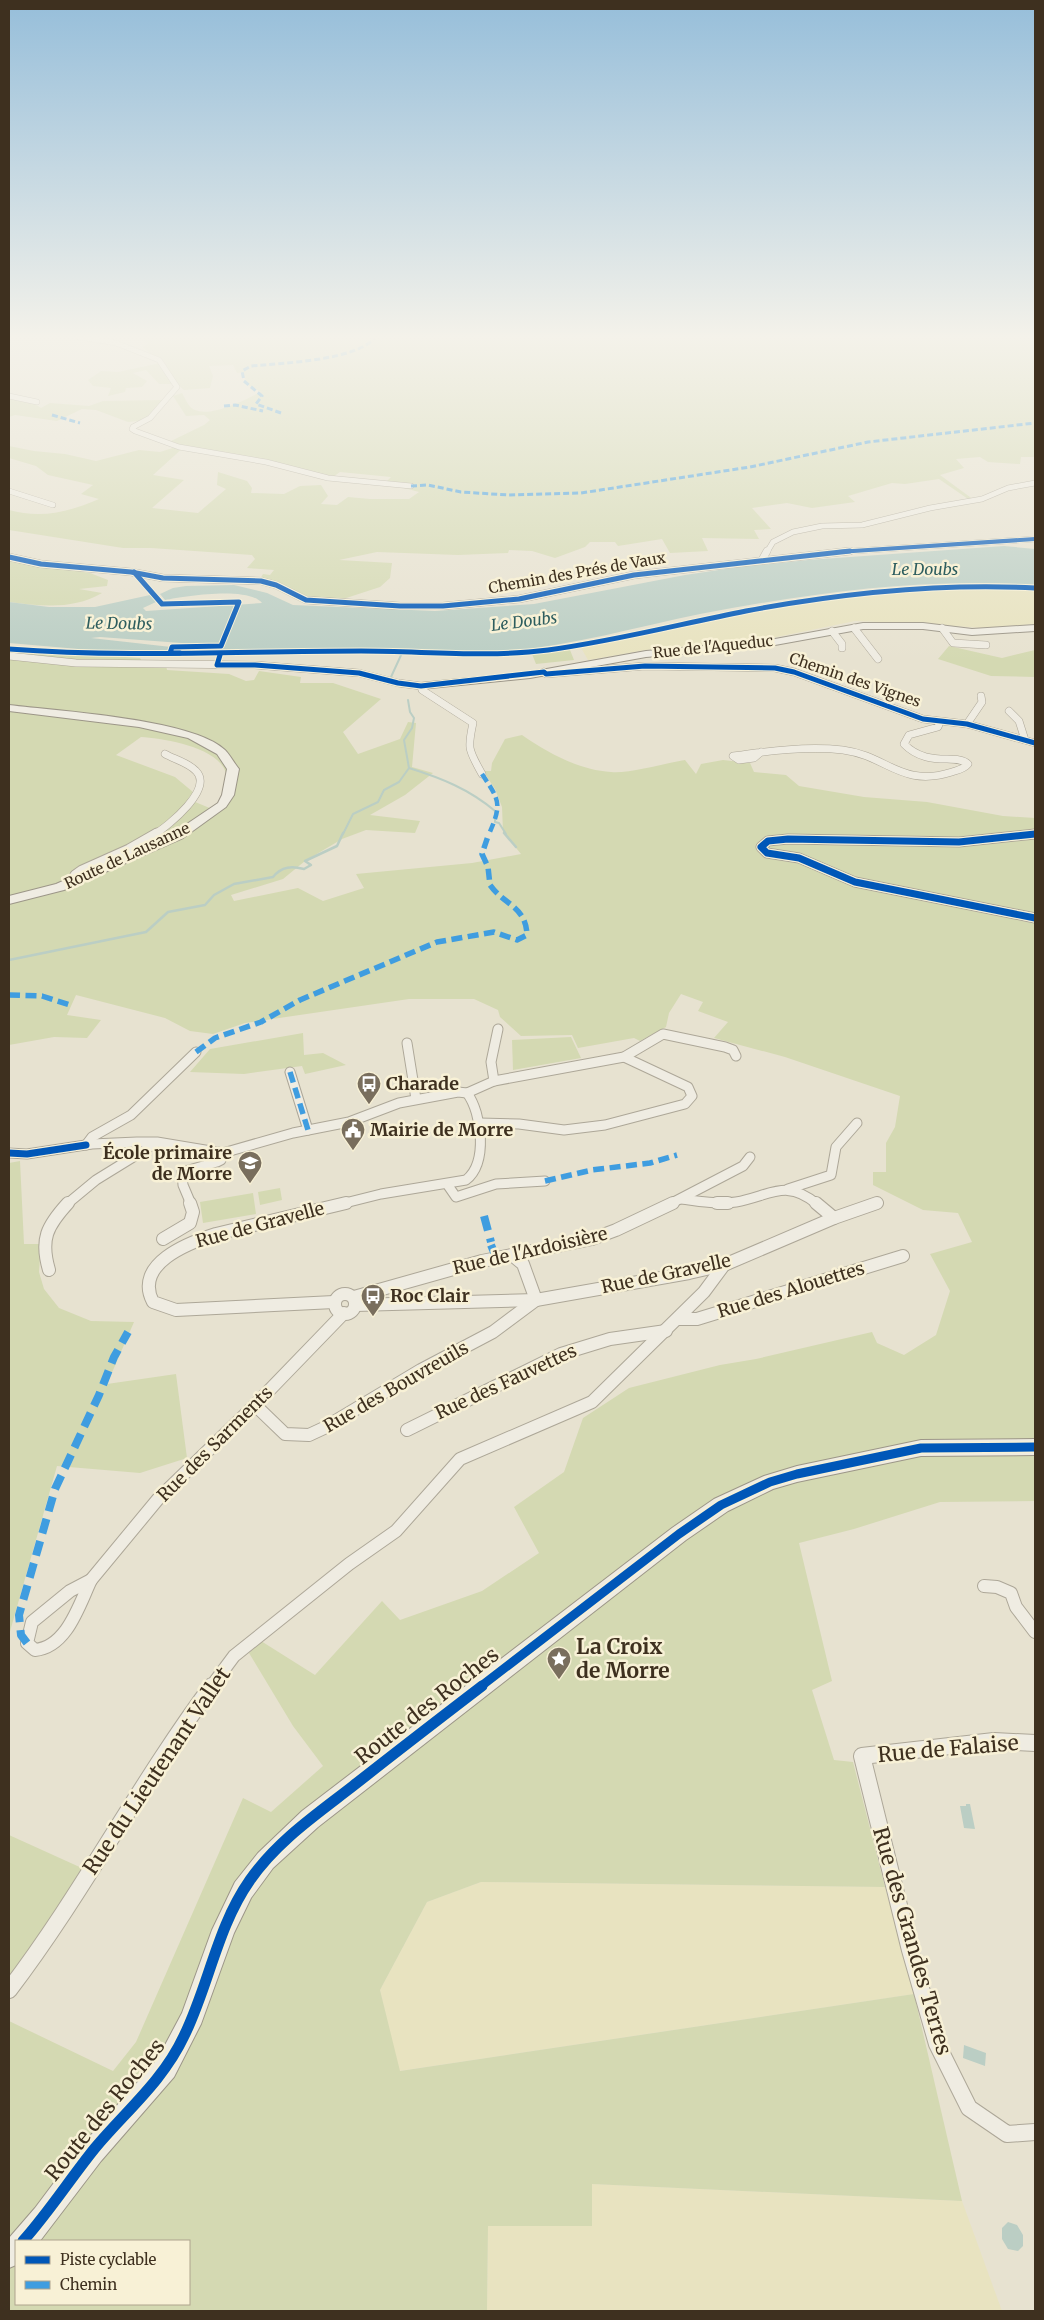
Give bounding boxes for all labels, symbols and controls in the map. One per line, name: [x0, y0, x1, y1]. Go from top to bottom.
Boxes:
street label: Chemin des Prés de Vaux: [487, 548, 667, 597]
water label: Le Doubs: [892, 559, 959, 579]
water label: Le Doubs: [490, 607, 559, 635]
water label: Le Doubs: [86, 612, 153, 634]
street label: Rue de l'Aqueduc: [652, 631, 774, 662]
street label: Chemin des Vignes: [787, 648, 923, 711]
street label: Route de Lausanne: [61, 818, 193, 893]
bus stop icon: Charade: [356, 1071, 382, 1105]
place label: Charade: [386, 1072, 459, 1095]
public building icon: Mairie de Morre: [340, 1117, 366, 1151]
place label: Mairie de Morre: [370, 1118, 513, 1141]
place label: École primaire de Morre: [103, 1141, 232, 1185]
school or university icon: École primaire de Morre: [237, 1150, 263, 1184]
street label: Rue de Gravelle: [193, 1196, 327, 1253]
street label: Rue de l'Ardoisière: [450, 1222, 609, 1279]
street label: Rue de Gravelle: [599, 1249, 733, 1298]
street label: Rue des Alouettes: [715, 1256, 867, 1323]
bus stop icon: Roc Clair: [360, 1283, 386, 1317]
place label: Roc Clair: [390, 1284, 470, 1307]
street label: Rue des Bouvreuils: [319, 1336, 473, 1437]
street label: Rue des Fauvettes: [432, 1339, 580, 1424]
street label: Rue des Sarments: [152, 1381, 277, 1506]
place label: La Croix de Morre: [576, 1633, 670, 1684]
street label: Route des Roches: [349, 1641, 504, 1770]
place icon: La Croix de Morre: [546, 1646, 572, 1680]
street label: Rue du Lieutenant Vallet: [77, 1662, 236, 1880]
street label: Rue de Falaise: [876, 1729, 1020, 1768]
street label: Rue des Grandes Terres: [867, 1824, 958, 2058]
street label: Route des Roches: [39, 2033, 170, 2186]
legend: [15, 2240, 190, 2305]
text: Piste cyclable: [60, 2250, 157, 2269]
text: Chemin: [60, 2275, 117, 2294]

